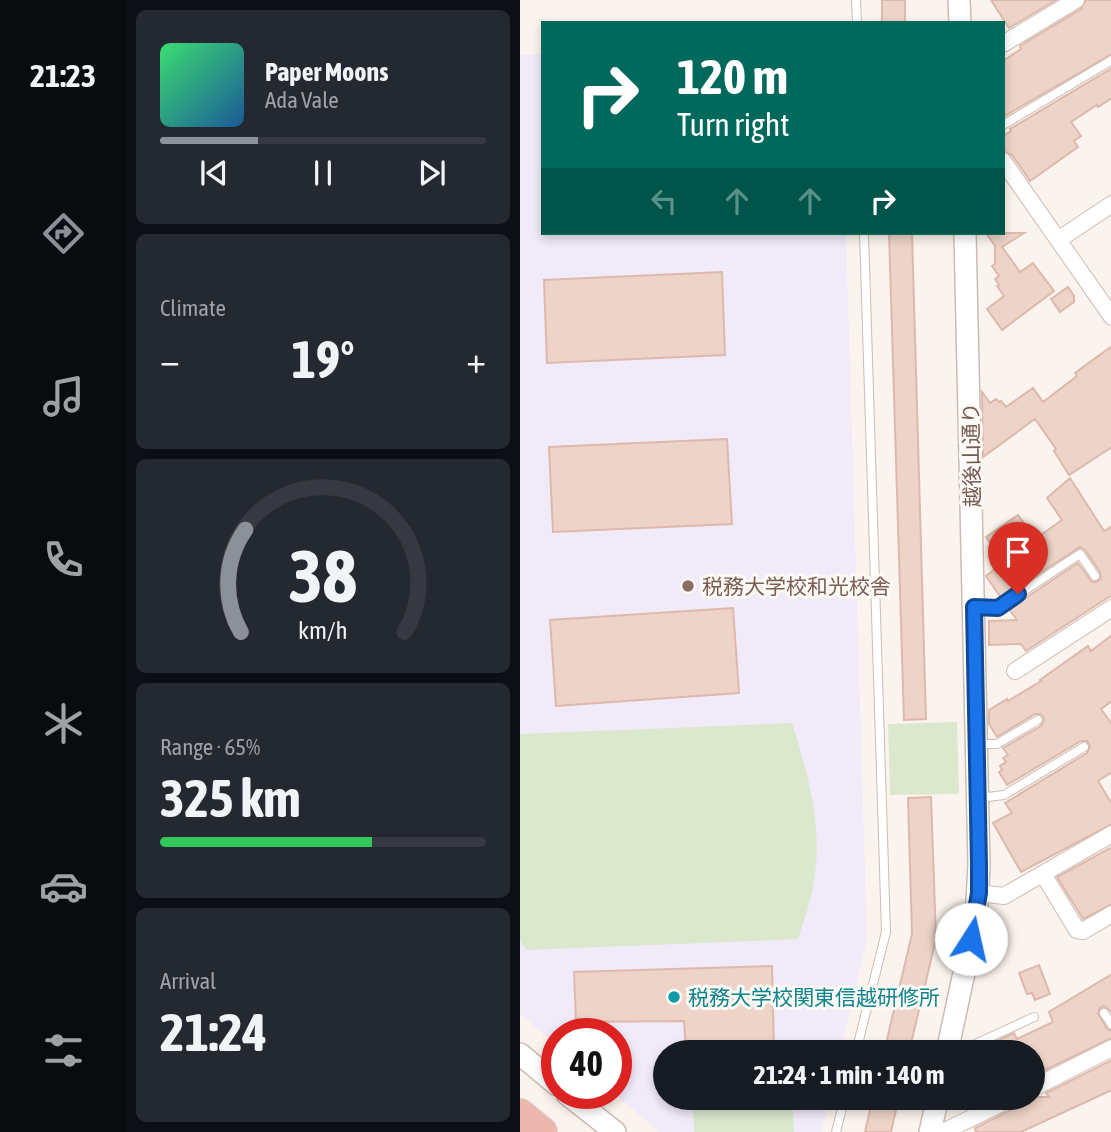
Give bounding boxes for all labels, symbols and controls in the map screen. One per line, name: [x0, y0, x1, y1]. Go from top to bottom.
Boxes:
text: 120 m: [677, 48, 788, 104]
icon: right: [562, 49, 653, 140]
text: 21:23: [30, 57, 96, 94]
text: Paper Moons: [265, 57, 388, 87]
text: Ada Vale: [265, 87, 339, 113]
text: Turn right: [677, 106, 790, 143]
icon: previous: [195, 154, 233, 192]
icon: pause: [304, 154, 342, 192]
icon: next: [413, 154, 451, 192]
icon: left: [645, 182, 683, 220]
icon: ahead: [718, 182, 756, 220]
icon: ahead: [791, 182, 829, 220]
icon: right: [864, 182, 902, 220]
icon: directions: [39, 209, 88, 258]
text: Climate: [160, 295, 226, 321]
text: 19°: [291, 329, 355, 389]
text: −: [160, 338, 180, 381]
text: +: [466, 338, 486, 381]
icon: music: [39, 372, 88, 421]
street label: 越後山通り: [958, 402, 984, 508]
pin: [988, 522, 1048, 594]
icon: arrive: [999, 533, 1037, 571]
text: 38: [289, 534, 357, 617]
icon: phone: [39, 535, 88, 584]
place label: 税務大学校和光校舎: [702, 574, 891, 598]
marker: 税務大学校和光校舎: [680, 578, 696, 594]
text: km/h: [298, 616, 348, 644]
icon: climate: [39, 699, 88, 748]
text: Range · 65%: [160, 734, 260, 760]
text: 325 km: [160, 768, 301, 828]
icon: car: [39, 862, 88, 911]
position arrow: [934, 902, 1008, 976]
text: Arrival: [160, 968, 216, 994]
place label: 税務大学校関東信越研修所: [688, 985, 940, 1009]
marker: 税務大学校関東信越研修所: [666, 989, 682, 1005]
text: 21:24: [160, 1002, 267, 1062]
speed limit sign: 40: [541, 1018, 632, 1109]
icon: filters: [39, 1026, 88, 1075]
text: 21:24 · 1 min · 140 m: [754, 1060, 944, 1090]

